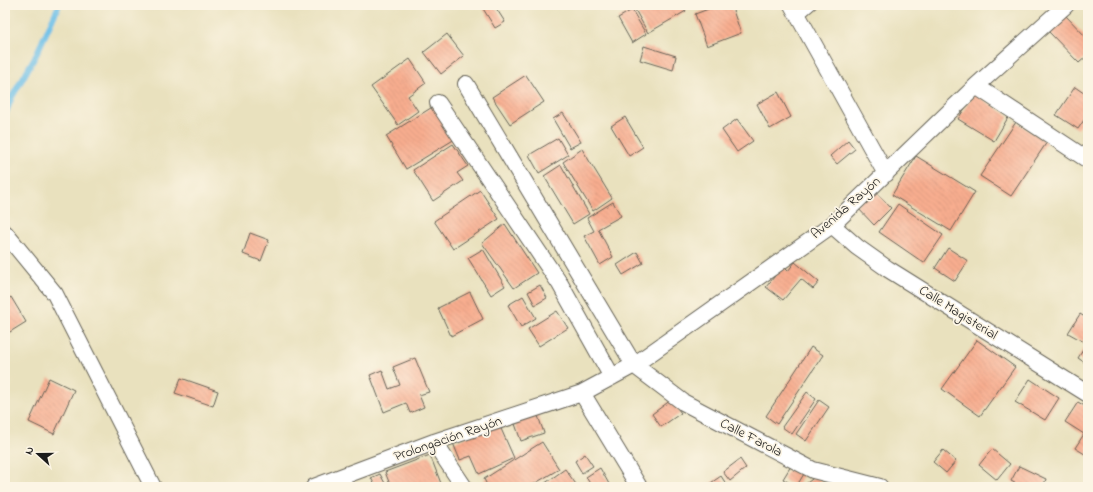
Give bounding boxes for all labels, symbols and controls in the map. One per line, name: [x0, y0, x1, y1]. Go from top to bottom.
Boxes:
street label: Avenida Rayón: [806, 172, 886, 245]
street label: Calle Magisterial: [914, 280, 1002, 346]
street label: Prolongación Rayón: [391, 411, 505, 468]
street label: Calle Farola: [716, 413, 786, 463]
north arrow: [18, 434, 58, 474]
text: N: [21, 444, 38, 457]

